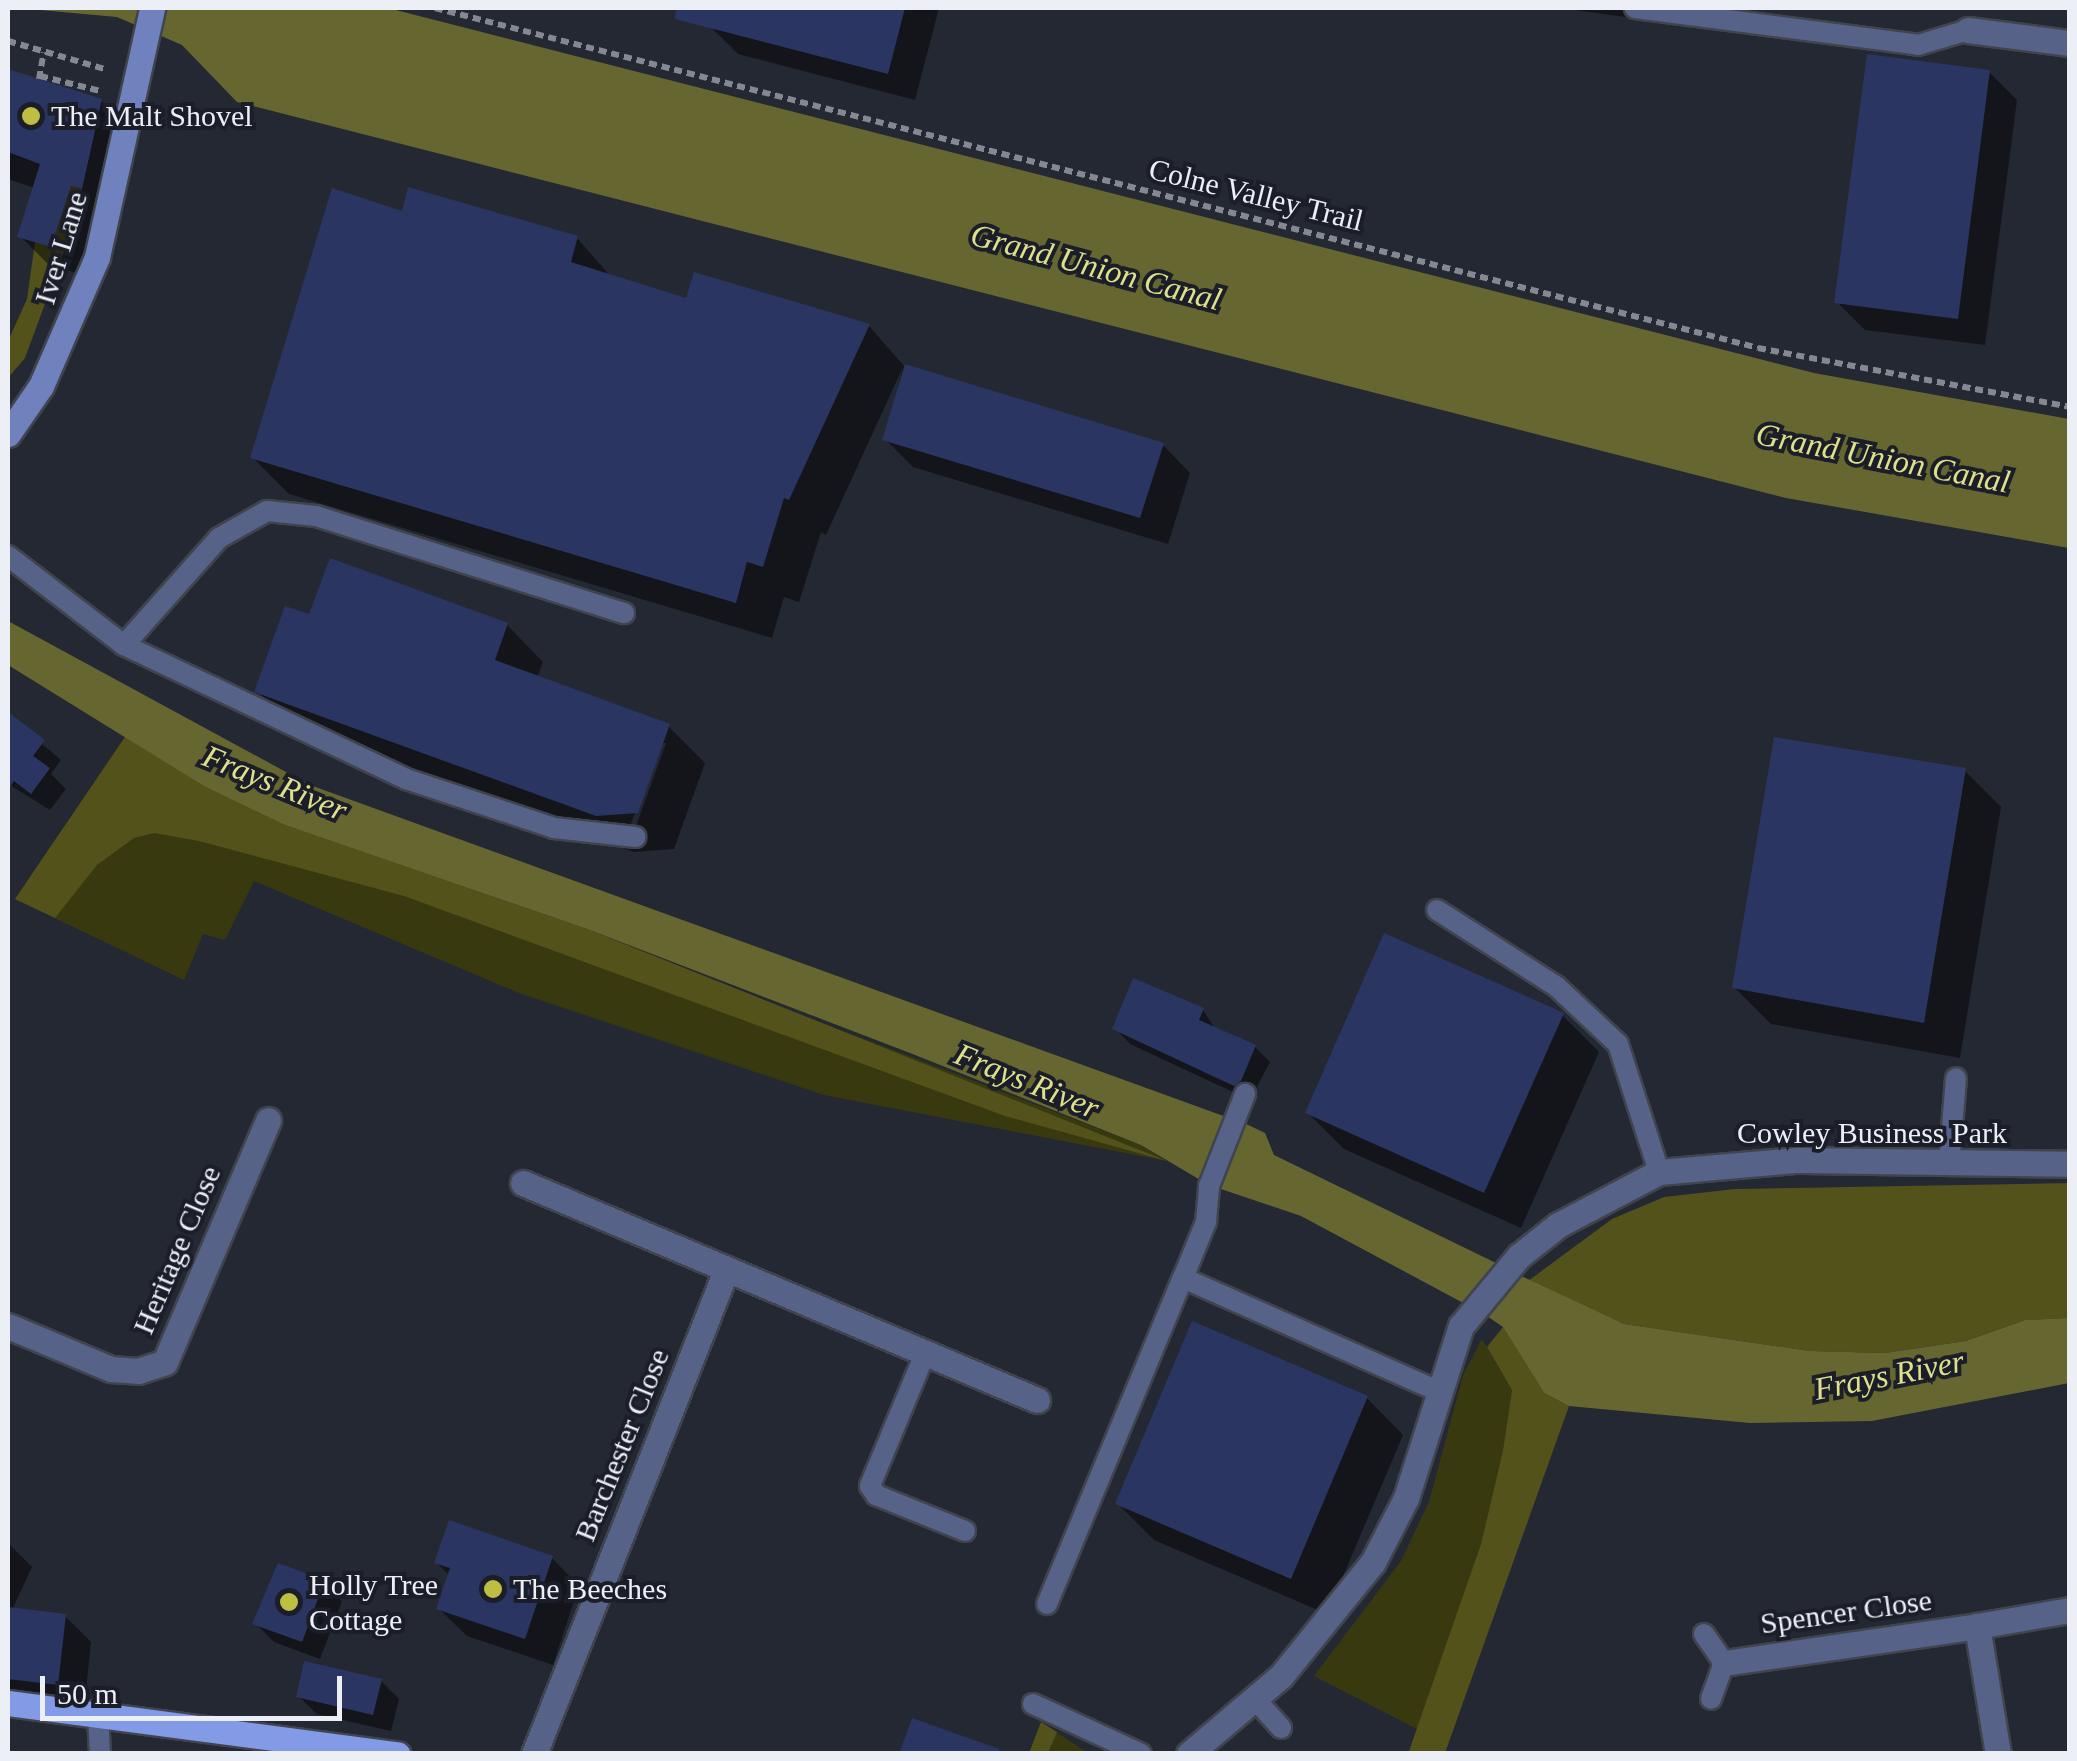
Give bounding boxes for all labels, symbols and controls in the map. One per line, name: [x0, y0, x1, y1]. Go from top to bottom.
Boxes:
place label: The Malt Shovel: [51, 98, 253, 134]
marker: The Malt Shovel: [20, 105, 42, 127]
street label: Colne Valley Trail: [1145, 151, 1367, 239]
street label: Iver Lane: [27, 187, 95, 309]
water label: Grand Union Canal: [967, 215, 1225, 319]
water label: Grand Union Canal: [1753, 415, 2013, 501]
water label: Frays River: [197, 737, 353, 829]
water label: Frays River: [949, 1035, 1105, 1127]
street label: Cowley Business Park: [1737, 1115, 2007, 1151]
street label: Heritage Close: [125, 1161, 229, 1339]
water label: Frays River: [1811, 1342, 1967, 1408]
street label: Barchester Close: [567, 1344, 677, 1546]
place label: Holly Tree Cottage: [309, 1567, 439, 1638]
place label: The Beeches: [513, 1571, 667, 1607]
marker: The Beeches: [482, 1578, 504, 1600]
street label: Spencer Close: [1758, 1582, 1934, 1642]
marker: Holly Tree Cottage: [278, 1591, 300, 1613]
scale bar: [45, 1656, 348, 1718]
text: 50 m: [57, 1677, 118, 1710]

